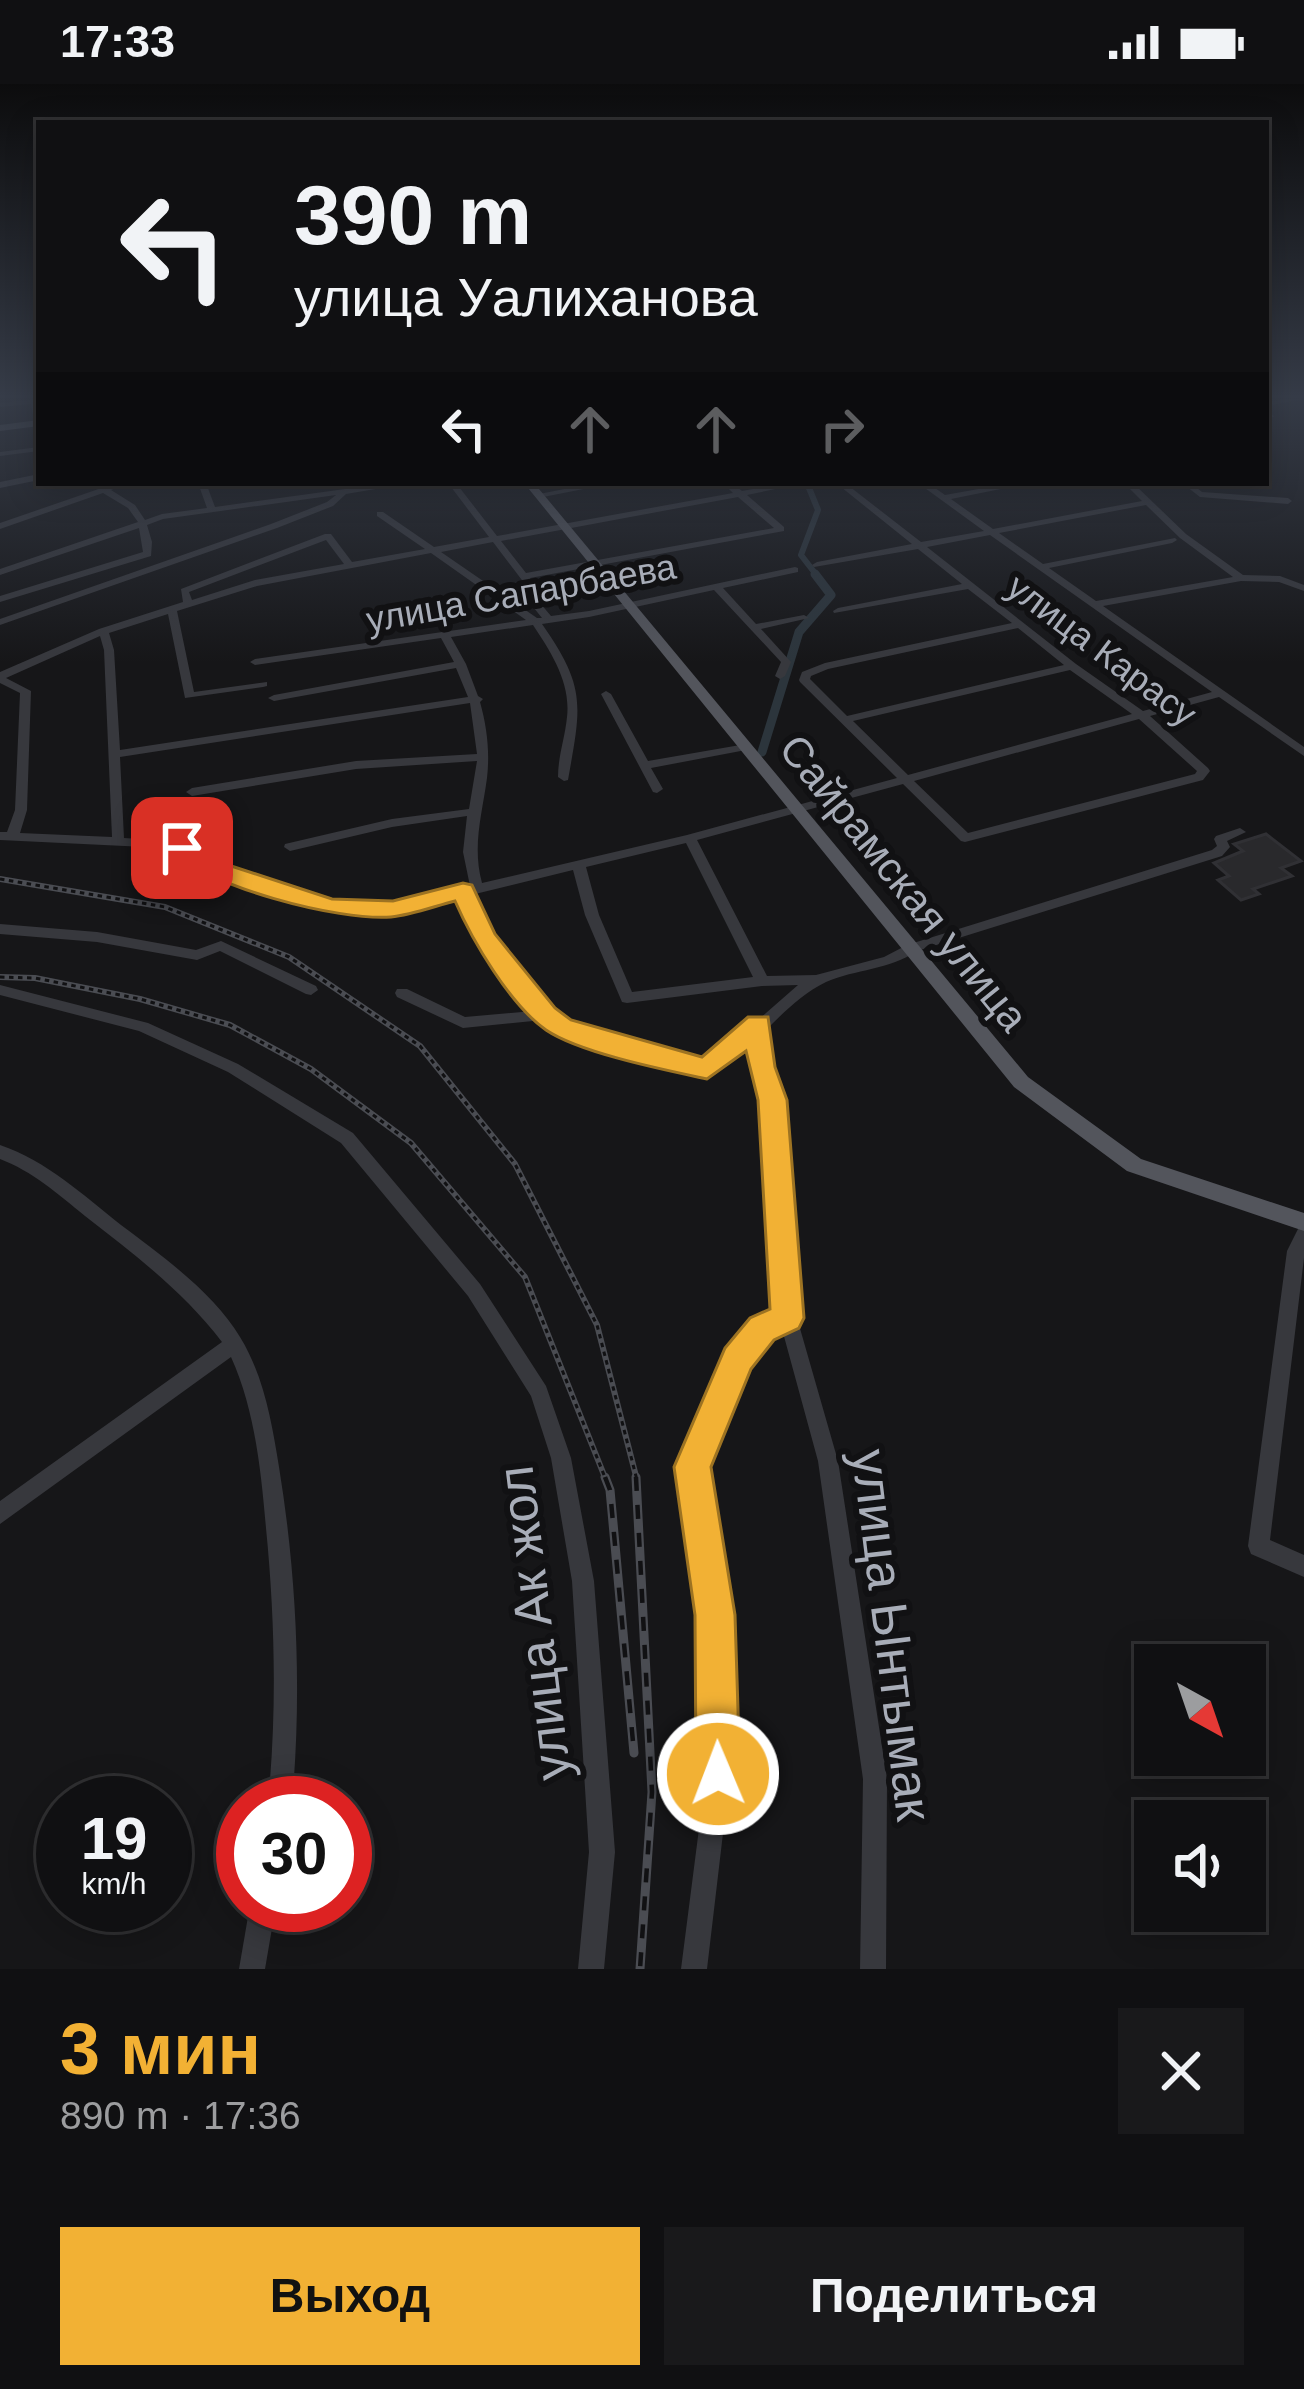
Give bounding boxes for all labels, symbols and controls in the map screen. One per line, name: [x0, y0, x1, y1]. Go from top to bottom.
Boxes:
text: 17:33: [60, 16, 175, 67]
icon: left: [96, 168, 252, 324]
text: 390 m: [294, 168, 532, 262]
text: улица Уалиханова: [294, 267, 758, 327]
icon: left: [431, 396, 497, 462]
icon: ahead: [557, 396, 623, 462]
icon: ahead: [683, 396, 749, 462]
icon: right: [809, 396, 875, 462]
street label: улица Сапарбаева: [363, 545, 680, 640]
street label: улица Карасу: [999, 566, 1205, 734]
street label: Сайрамская улица: [770, 726, 1038, 1041]
pin: [131, 797, 233, 899]
icon: arrive: [149, 815, 215, 881]
street label: улица Ынтымак: [841, 1446, 943, 1824]
street label: улица Ак жол: [486, 1463, 582, 1783]
north arrow: [1134, 1644, 1266, 1776]
map controls: [1134, 1644, 1266, 1932]
position arrow: [655, 1711, 781, 1837]
speed limit sign: 30: [216, 1776, 372, 1932]
button: sound: [1134, 1800, 1266, 1932]
text: 19: [81, 1805, 147, 1872]
text: km/h: [81, 1867, 147, 1900]
button: close: [1118, 2008, 1244, 2134]
text: 3 мин: [60, 2009, 261, 2089]
text: 890 m · 17:36: [60, 2094, 301, 2137]
button: Выход: [60, 2227, 640, 2365]
button: Поделиться: [664, 2227, 1244, 2365]

